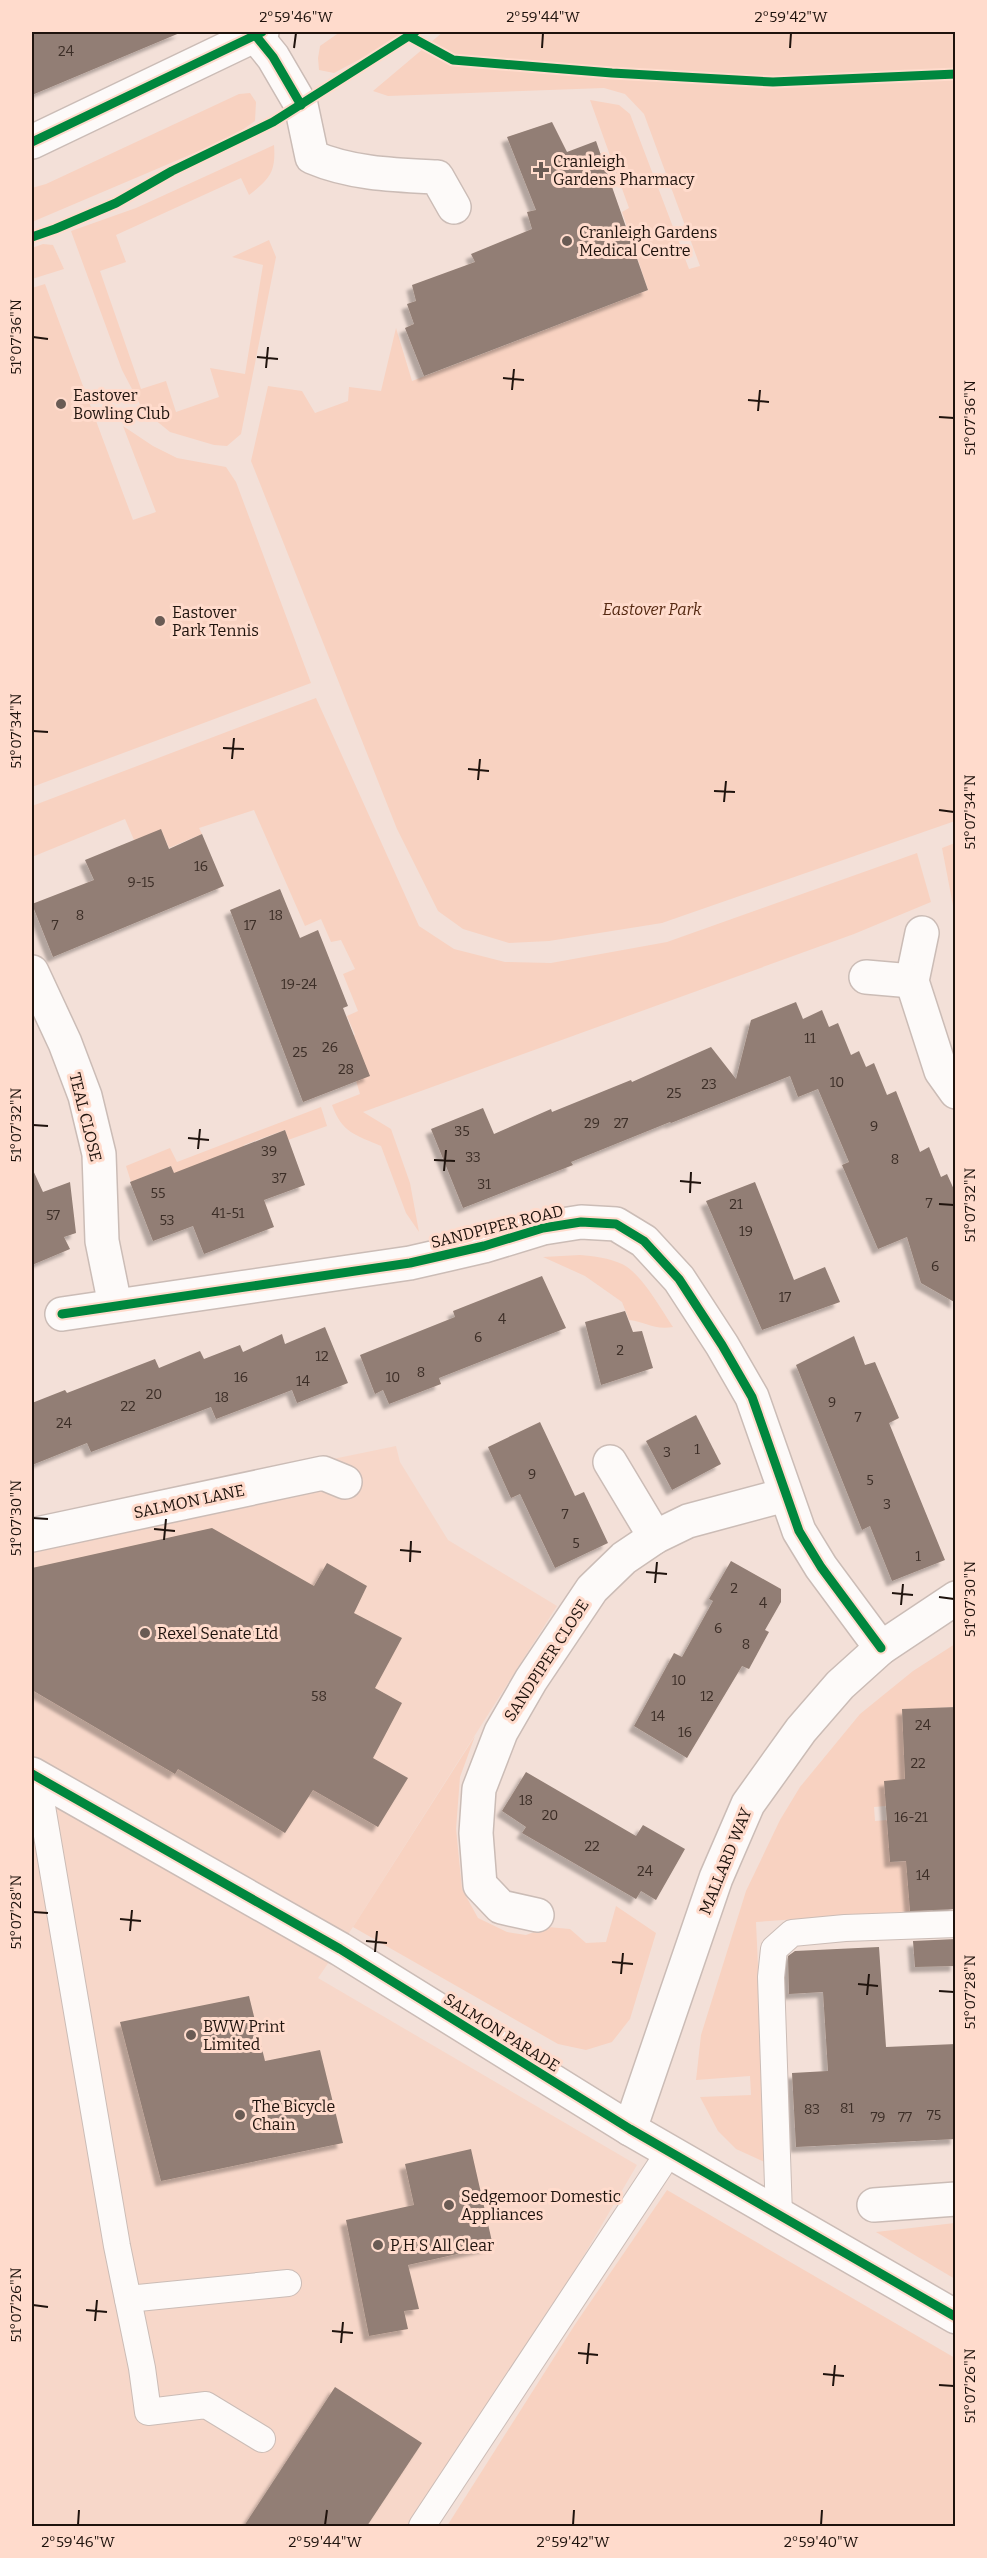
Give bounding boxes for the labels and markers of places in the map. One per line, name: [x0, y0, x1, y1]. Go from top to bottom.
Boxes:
place label: Cranleigh Gardens Pharmacy: [553, 152, 695, 189]
marker: Cranleigh Gardens Pharmacy: [534, 163, 548, 177]
place label: Cranleigh Gardens Medical Centre: [579, 223, 717, 260]
marker: Cranleigh Gardens Medical Centre: [560, 234, 574, 248]
place label: Eastover Bowling Club: [73, 386, 170, 423]
marker: Eastover Bowling Club: [54, 397, 68, 411]
place label: Eastover Park Tennis: [172, 603, 259, 640]
marker: Eastover Park Tennis: [153, 614, 167, 628]
place label: Rexel Senate Ltd: [157, 1624, 279, 1643]
marker: Rexel Senate Ltd: [138, 1626, 152, 1640]
place label: BWW Print Limited: [203, 2017, 285, 2054]
marker: BWW Print Limited: [184, 2028, 198, 2042]
place label: The Bicycle Chain: [252, 2097, 335, 2134]
marker: The Bicycle Chain: [233, 2108, 247, 2122]
place label: Sedgemoor Domestic Appliances: [461, 2187, 621, 2224]
marker: Sedgemoor Domestic Appliances: [442, 2198, 456, 2212]
place label: P H S All Clear: [390, 2236, 494, 2255]
marker: P H S All Clear: [371, 2238, 385, 2252]

